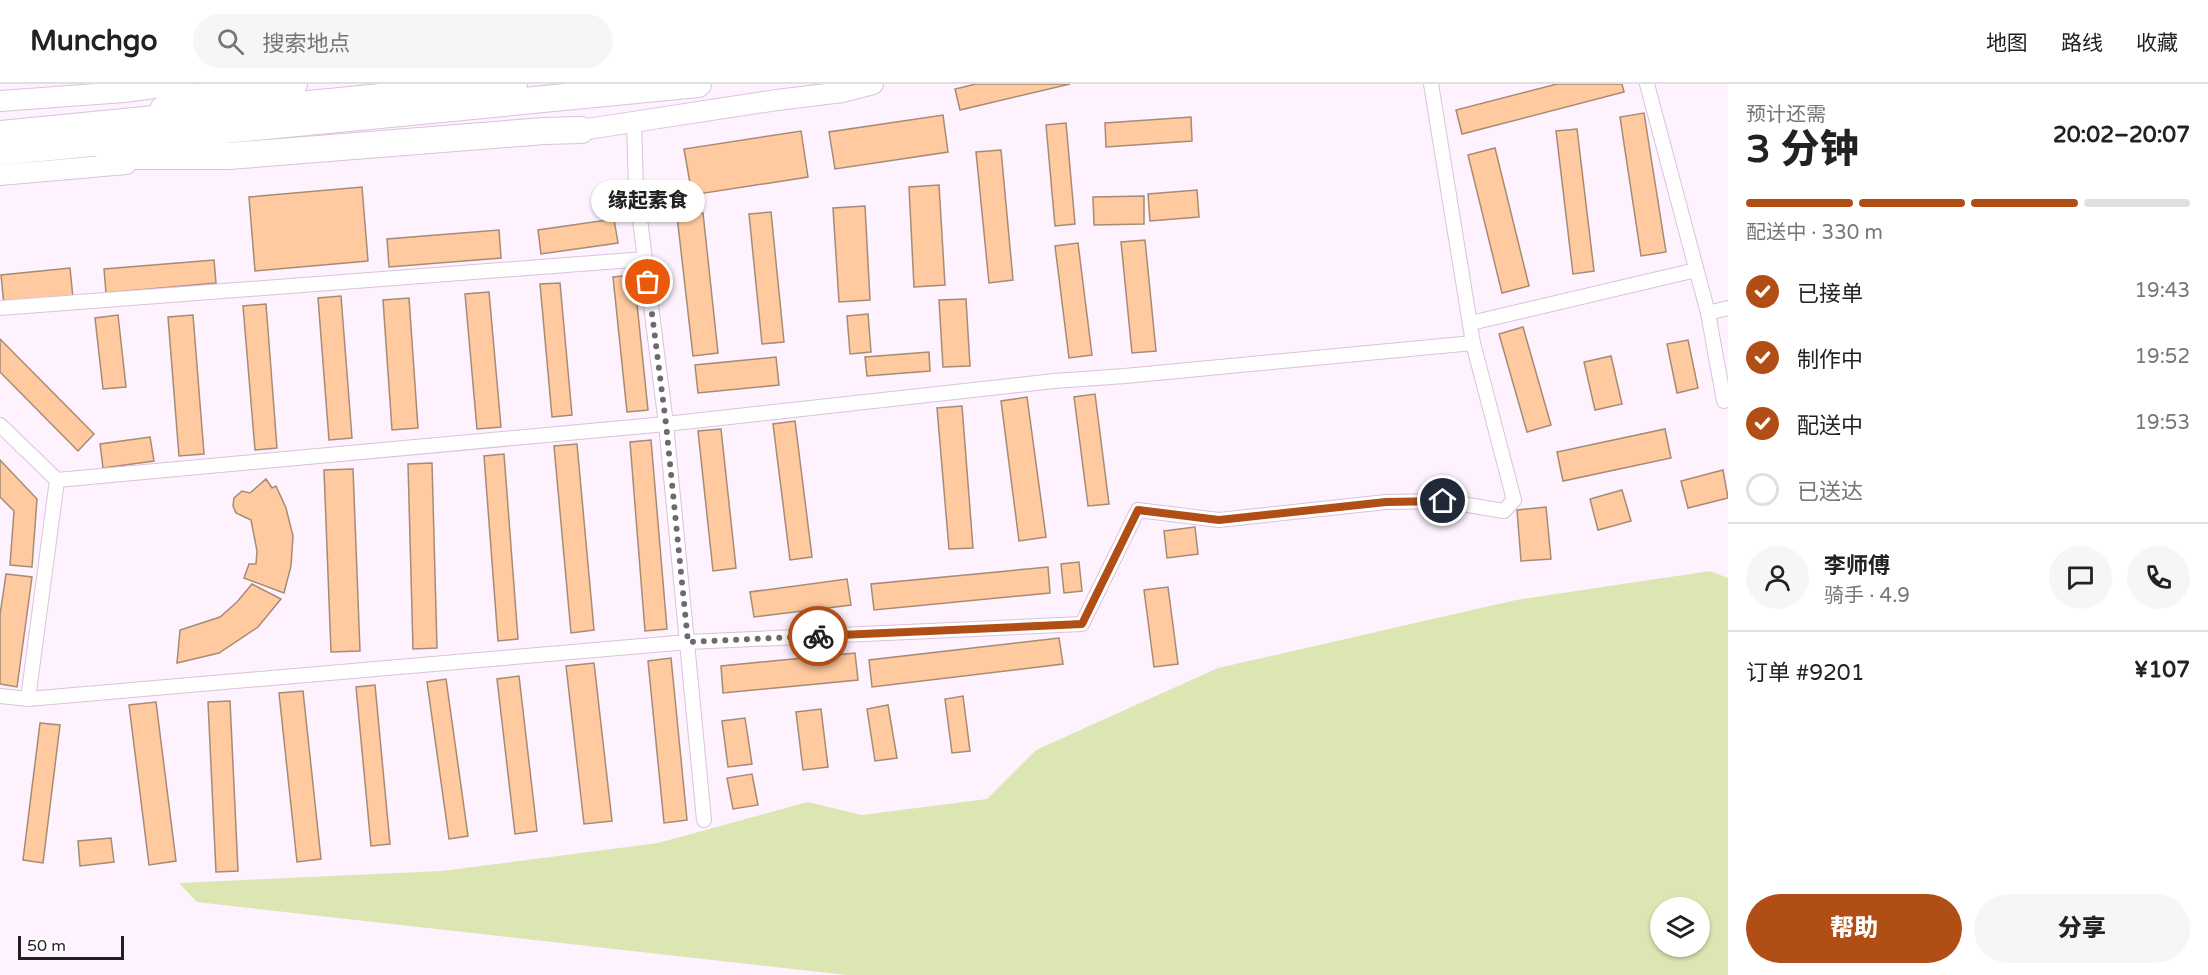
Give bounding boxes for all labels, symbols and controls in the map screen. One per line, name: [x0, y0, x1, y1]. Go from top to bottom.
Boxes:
search box: [193, 14, 613, 68]
text: Munchgo: [30, 24, 157, 58]
icon: search: [214, 25, 247, 58]
text: 搜索地点: [262, 31, 350, 57]
text: 地图: [1986, 31, 2028, 56]
text: 路线: [2061, 31, 2103, 56]
text: 收藏: [2136, 31, 2178, 56]
text: 预计还需: [1746, 103, 1826, 127]
text: 20:02–20:07: [2053, 122, 2190, 148]
text: 3 分钟: [1746, 126, 1859, 173]
callout: 缘起素食: [591, 180, 705, 222]
text: 缘起素食: [608, 189, 688, 213]
text: 配送中 · 330 m: [1746, 221, 1883, 245]
pin: [622, 256, 673, 307]
icon: bag: [631, 265, 664, 298]
icon: check: [1746, 275, 1779, 308]
text: 19:43: [2135, 279, 2190, 303]
text: 已接单: [1797, 281, 1863, 307]
icon: check: [1746, 341, 1779, 374]
text: 19:52: [2135, 345, 2190, 369]
text: 制作中: [1797, 347, 1863, 373]
icon: check: [1746, 407, 1779, 440]
text: 19:53: [2135, 411, 2190, 435]
text: 配送中: [1797, 413, 1863, 439]
pin: [1417, 475, 1468, 526]
text: 已送达: [1797, 479, 1863, 505]
icon: home: [1426, 484, 1459, 517]
button: person: [1746, 546, 1809, 609]
button: chat: [2049, 546, 2112, 609]
button: phone: [2127, 546, 2190, 609]
text: 李师傅: [1824, 553, 1890, 579]
text: 骑手 · 4.9: [1824, 584, 1910, 608]
courier: [788, 606, 848, 666]
icon: bike: [802, 620, 835, 653]
text: ¥107: [2134, 657, 2190, 683]
text: 订单 #9201: [1746, 660, 1864, 686]
button: 帮助: [1746, 894, 1962, 963]
button: 分享: [1974, 894, 2190, 963]
map controls: [1650, 897, 1710, 957]
button: layers: [1650, 897, 1710, 957]
scale bar: [18, 933, 124, 960]
text: 50 m: [27, 936, 66, 956]

